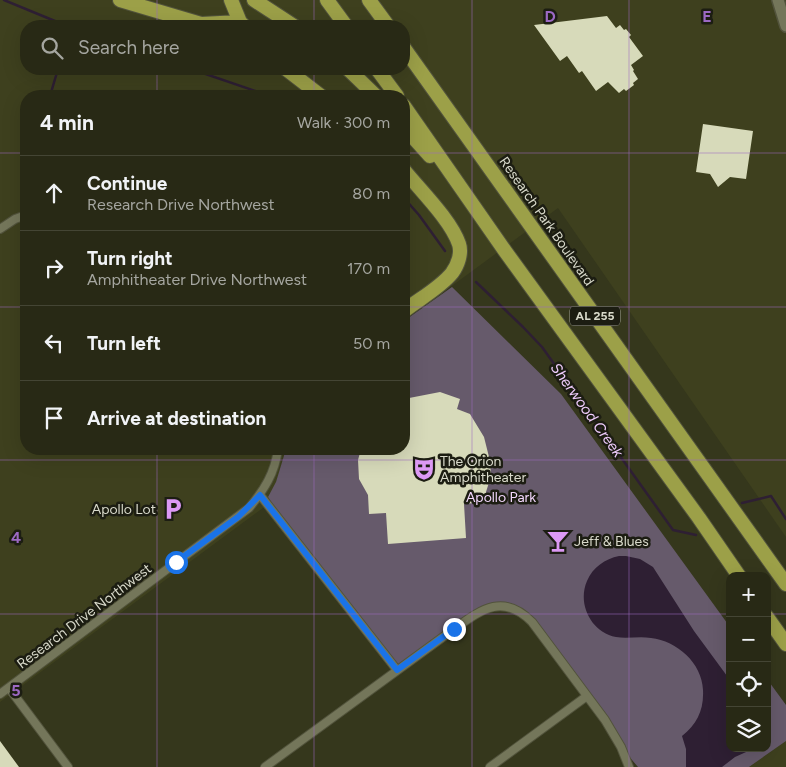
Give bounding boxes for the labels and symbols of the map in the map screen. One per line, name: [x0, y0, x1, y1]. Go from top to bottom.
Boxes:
text: D: [544, 7, 556, 26]
text: E: [702, 7, 712, 26]
street label: Research Park Boulevard: [496, 154, 598, 289]
road number: AL 255: [570, 306, 620, 326]
water label: Sherwood Creek: [547, 359, 628, 461]
place label: The Orion Amphitheater: [440, 453, 527, 486]
theatre icon: The Orion Amphitheater: [411, 456, 437, 482]
park label: Apollo Park: [466, 489, 536, 506]
parking icon: Apollo Lot: [160, 496, 186, 522]
place label: Apollo Lot: [92, 501, 156, 518]
text: 4: [11, 528, 21, 547]
bar icon: Jeff & Blues: [545, 528, 571, 554]
place label: Jeff & Blues: [574, 533, 649, 550]
route start: [165, 551, 188, 574]
street label: Research Drive Northwest: [14, 560, 155, 673]
route end: [443, 618, 466, 641]
text: 5: [11, 681, 21, 700]

